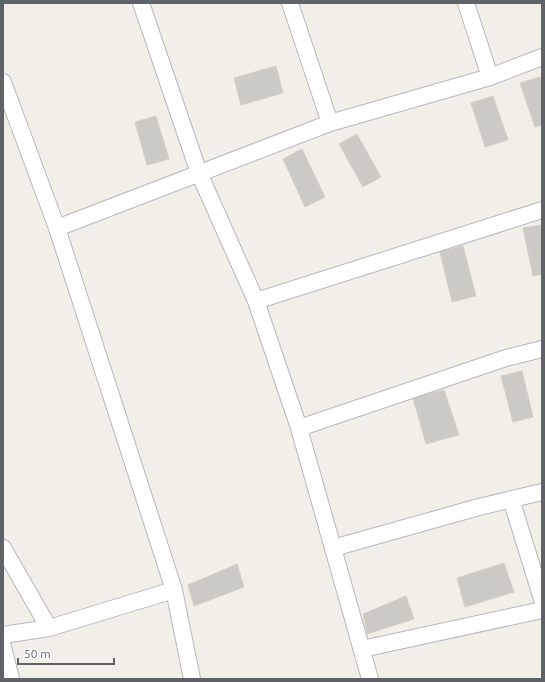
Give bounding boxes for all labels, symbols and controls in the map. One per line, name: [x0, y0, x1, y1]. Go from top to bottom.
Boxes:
scale bar: [18, 640, 114, 666]
text: 50 m: [24, 647, 51, 660]

